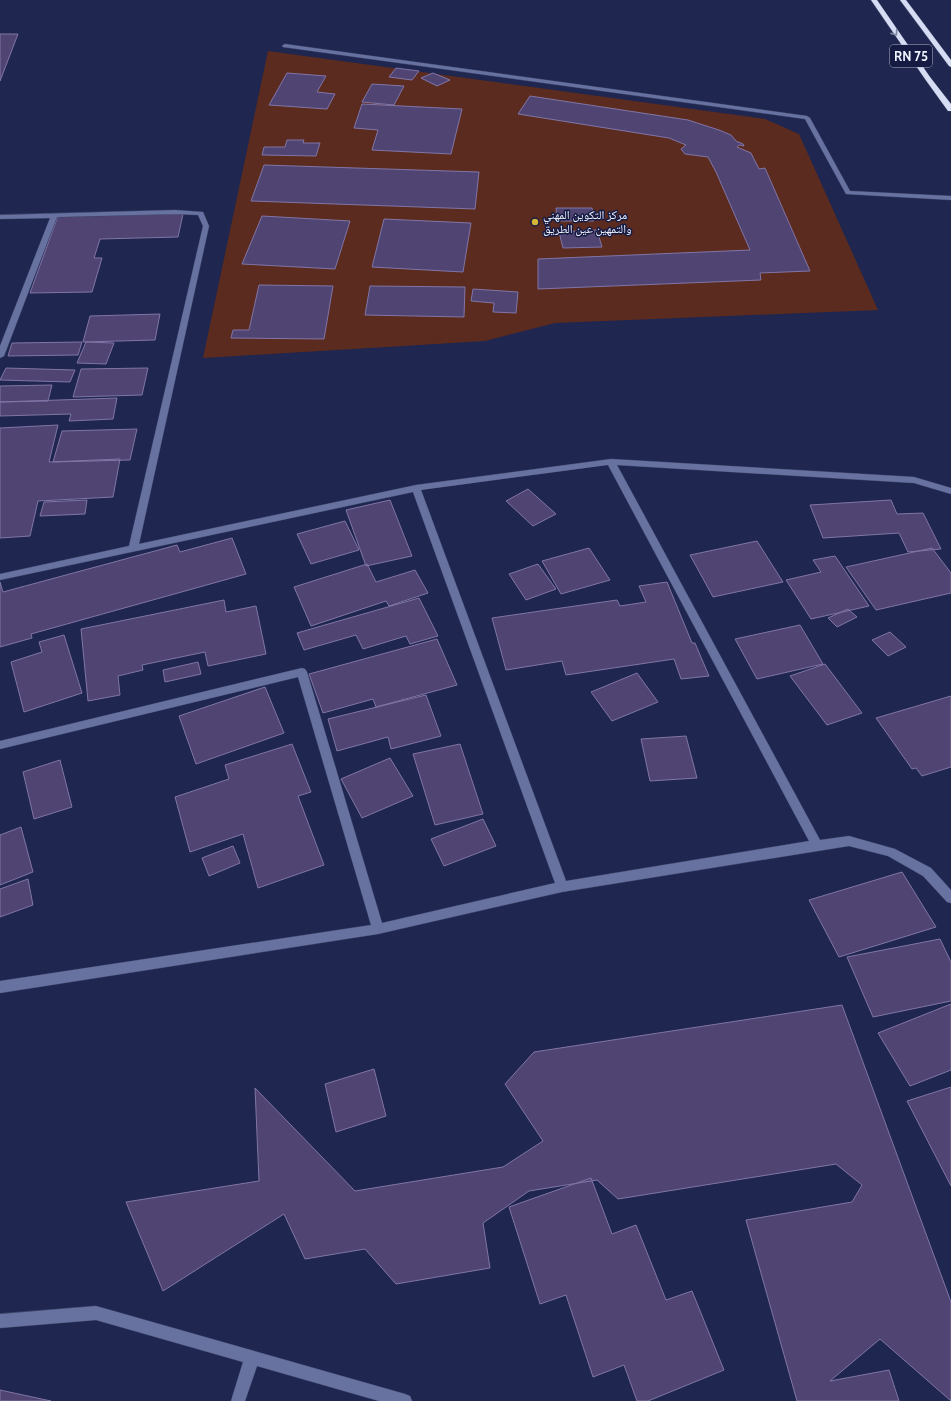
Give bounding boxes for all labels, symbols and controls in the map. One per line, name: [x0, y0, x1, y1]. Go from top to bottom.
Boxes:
one-way arrow: [890, 28, 897, 35]
road number: RN 75: [890, 45, 932, 67]
place label: مركز التكوين المهني والتمهين عين الطريق: [543, 207, 632, 236]
marker: مركز التكوين المهني والتمهين عين الطريق: [530, 217, 540, 227]

